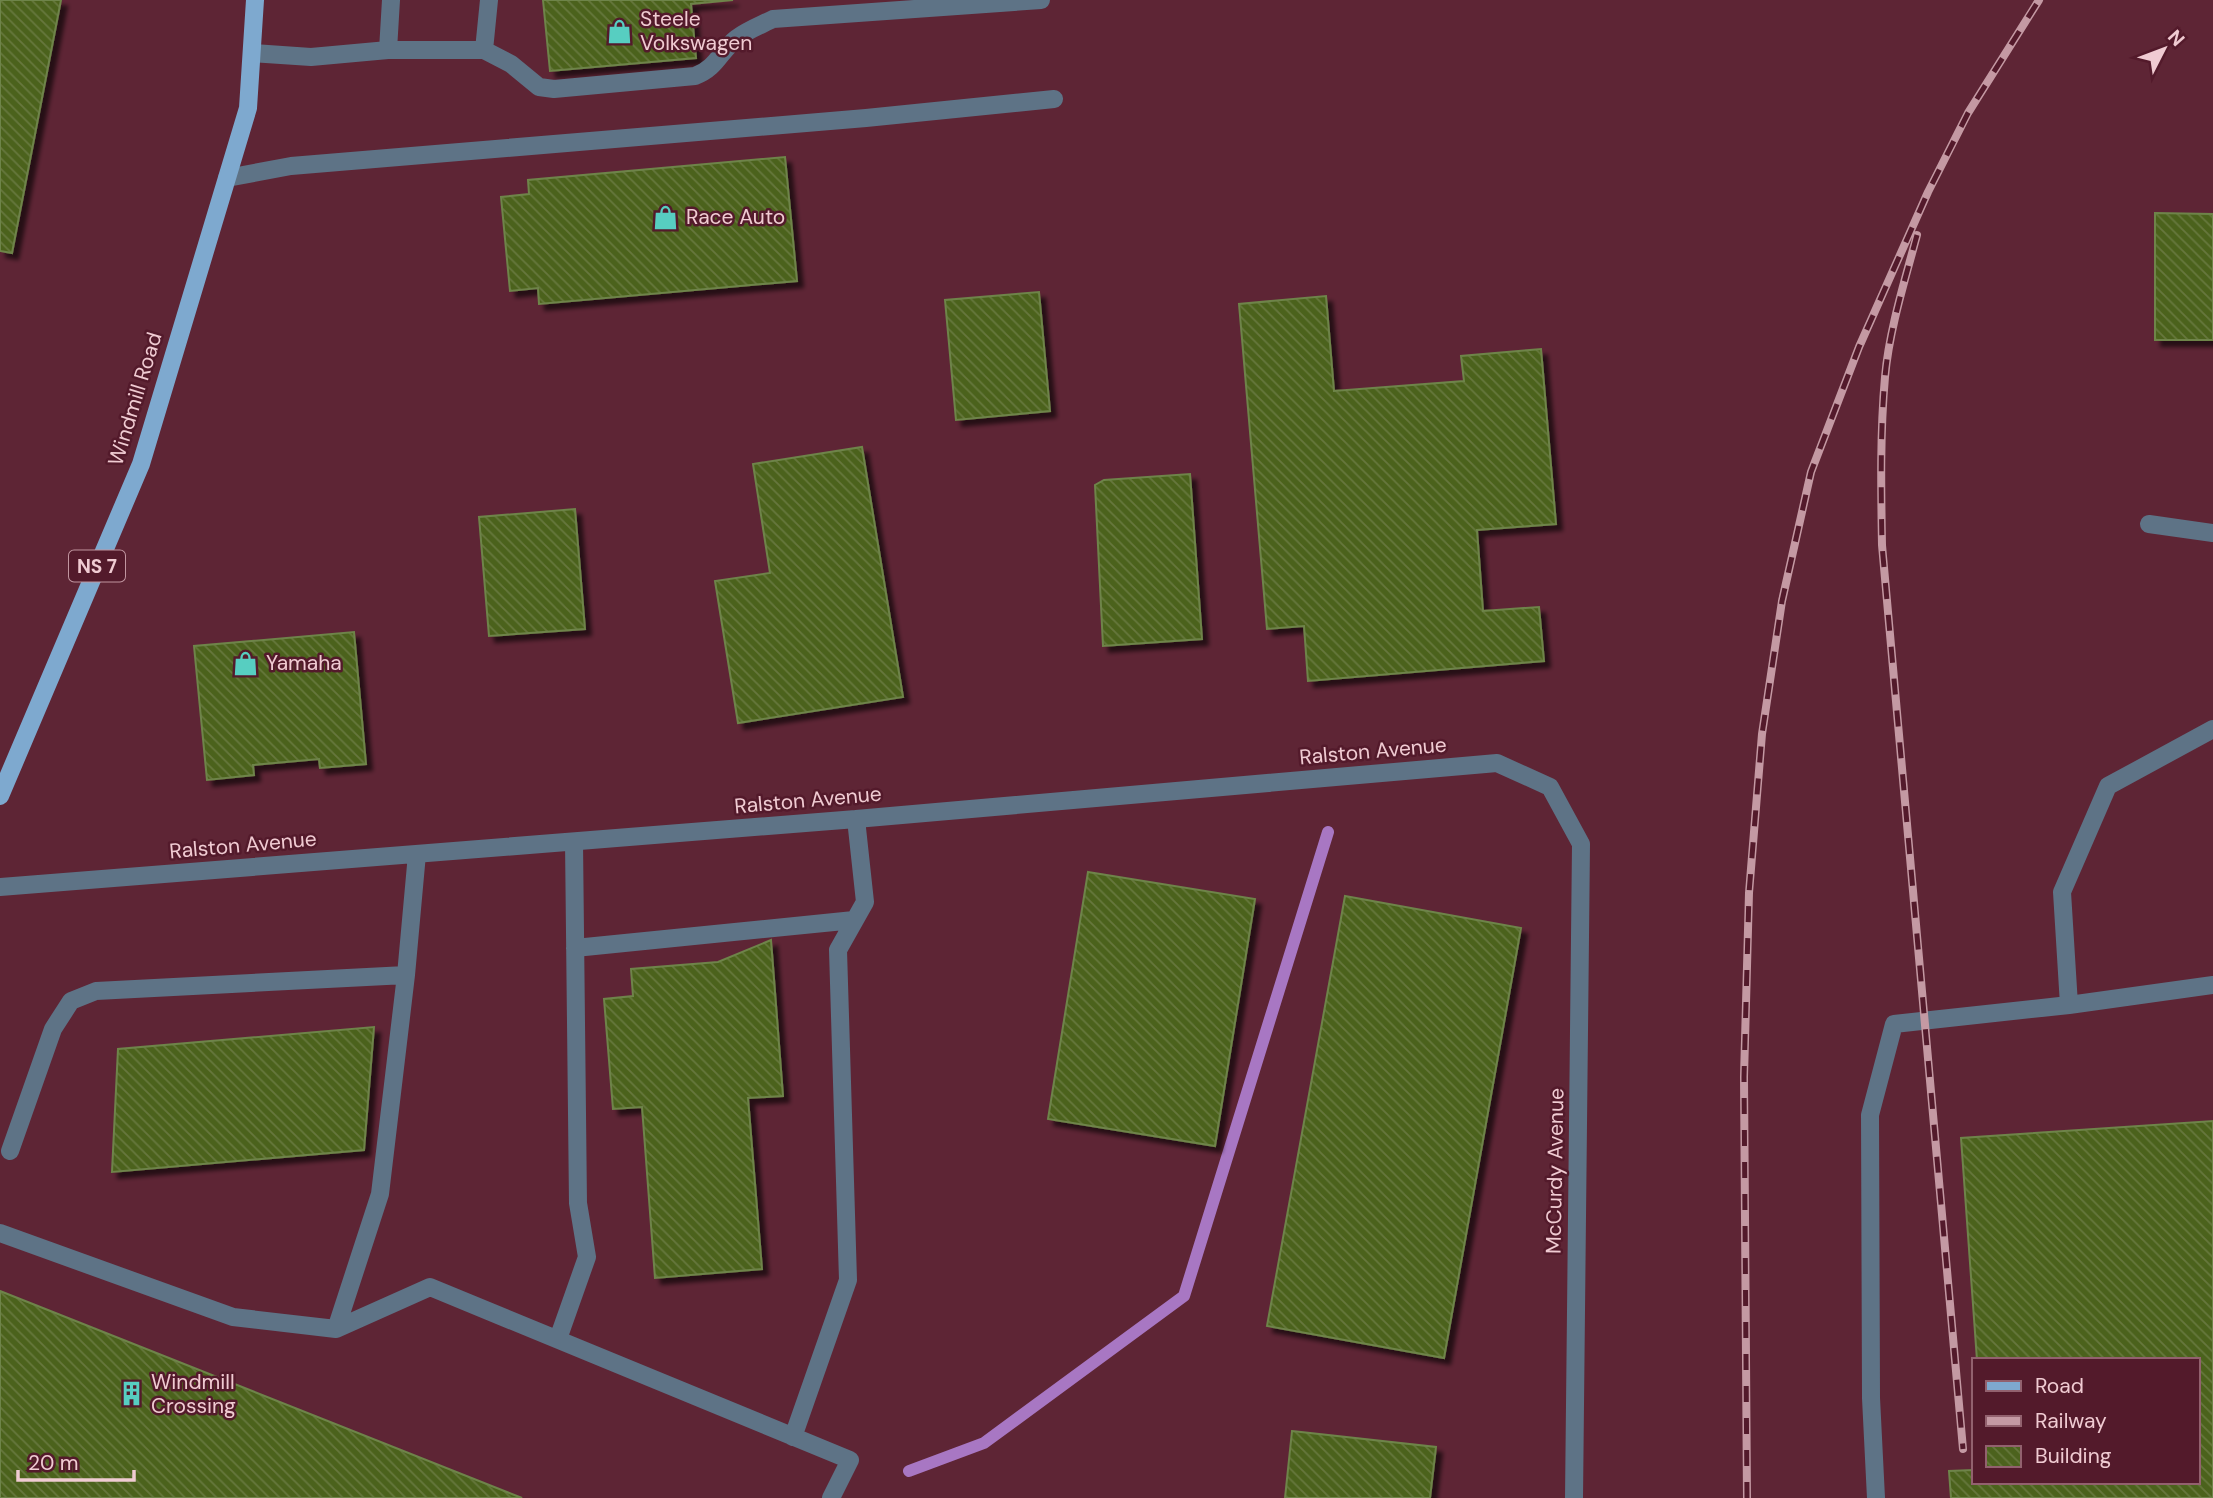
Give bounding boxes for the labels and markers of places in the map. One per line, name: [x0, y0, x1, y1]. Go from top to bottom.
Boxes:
place label: Steele Volkswagen: [640, 5, 752, 57]
shop icon: Steele Volkswagen: [606, 17, 634, 45]
shop icon: Race Auto: [652, 203, 680, 231]
place label: Race Auto: [686, 203, 785, 231]
shop icon: Yamaha: [232, 649, 260, 677]
place label: Yamaha: [266, 649, 342, 677]
place label: Windmill Crossing: [151, 1368, 236, 1420]
building icon: Windmill Crossing: [117, 1380, 145, 1408]

